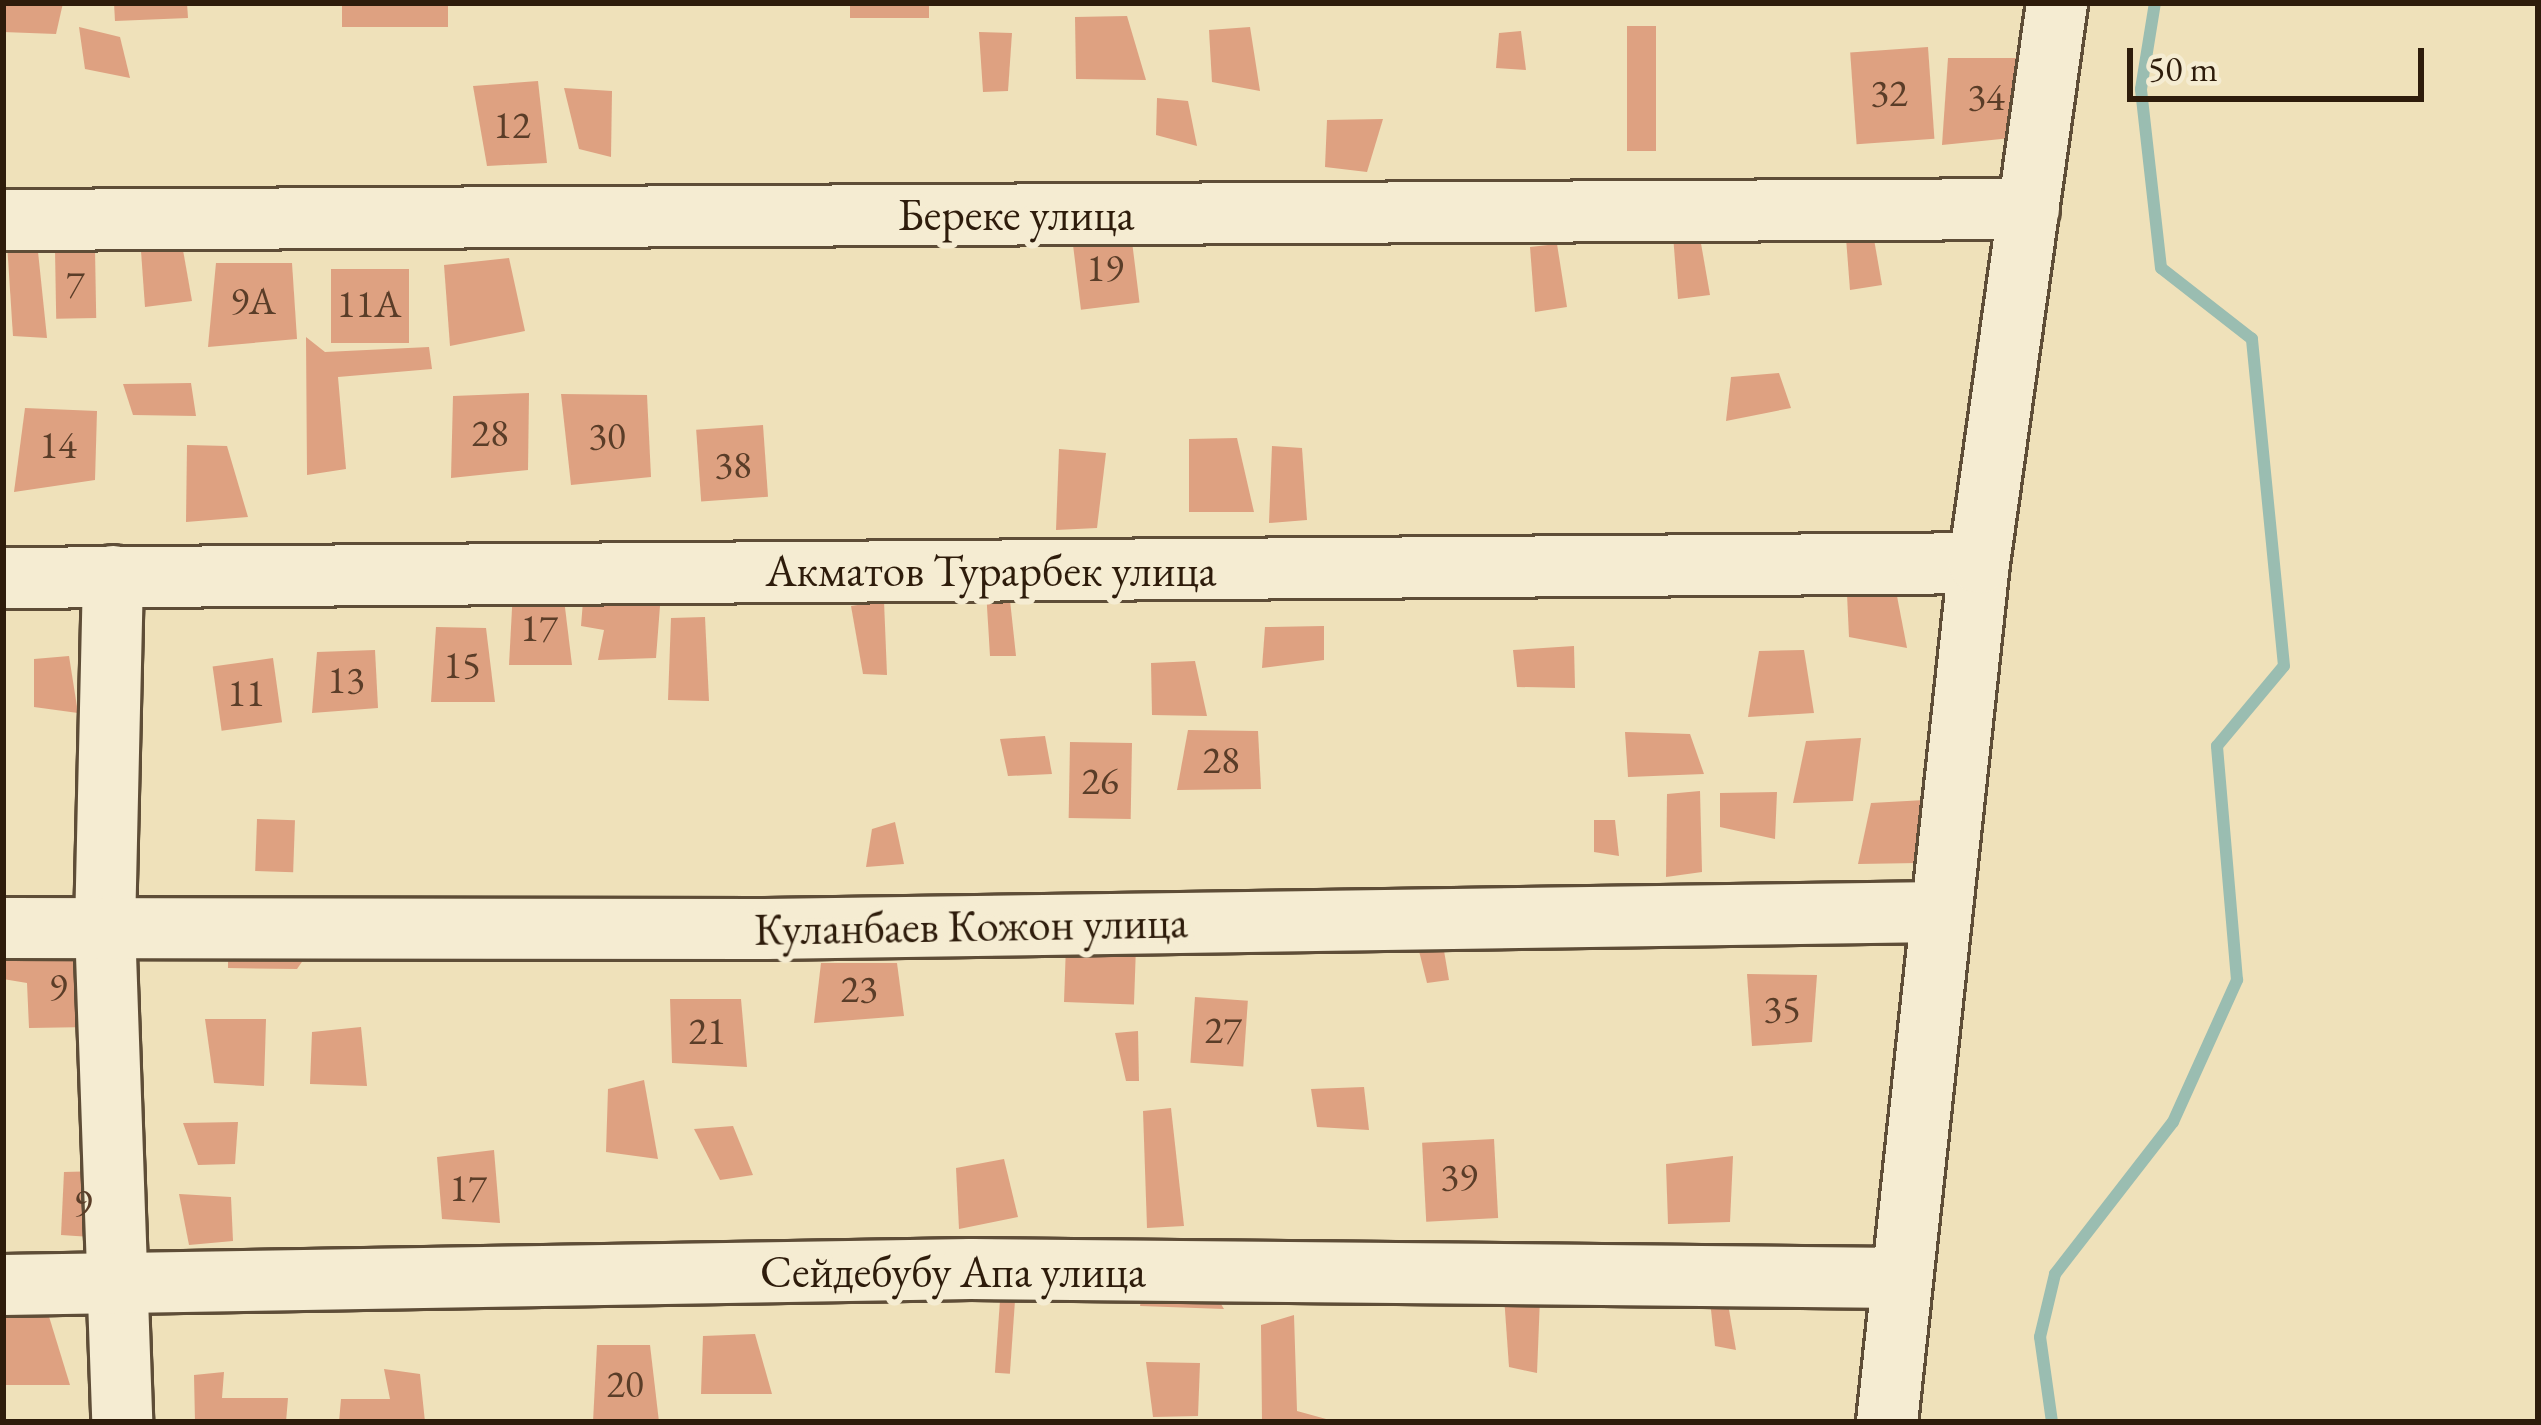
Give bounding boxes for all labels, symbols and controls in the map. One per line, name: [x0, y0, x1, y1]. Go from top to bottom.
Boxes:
scale bar: [2133, 24, 2430, 98]
text: 50 m: [2148, 45, 2218, 92]
house number: 32: [1870, 70, 1908, 116]
house number: 34: [1967, 74, 2005, 120]
house number: 12: [493, 102, 531, 148]
street label: Береке улица: [897, 188, 1135, 242]
house number: 19: [1086, 245, 1124, 291]
house number: 7: [66, 261, 84, 307]
house number: 9А: [230, 278, 276, 324]
house number: 11А: [337, 281, 401, 327]
house number: 28: [471, 410, 509, 456]
house number: 30: [588, 413, 626, 459]
house number: 14: [39, 422, 77, 468]
house number: 38: [714, 442, 752, 488]
street label: Акматов Турарбек улица: [765, 544, 1217, 598]
house number: 17: [520, 605, 558, 651]
house number: 15: [443, 642, 481, 688]
house number: 13: [327, 657, 365, 703]
house number: 11: [227, 670, 265, 716]
house number: 28: [1202, 737, 1240, 783]
house number: 26: [1081, 758, 1119, 804]
street label: Куланбаев Кожон улица: [754, 895, 1188, 957]
house number: 9: [49, 964, 67, 1010]
house number: 23: [840, 966, 878, 1012]
house number: 35: [1763, 986, 1801, 1032]
house number: 27: [1204, 1007, 1242, 1053]
house number: 21: [688, 1008, 726, 1054]
house number: 39: [1440, 1154, 1478, 1200]
house number: 17: [449, 1165, 487, 1211]
house number: 9: [74, 1180, 92, 1226]
street label: Сейдебубу Апа улица: [760, 1245, 1146, 1299]
house number: 20: [606, 1361, 644, 1407]

